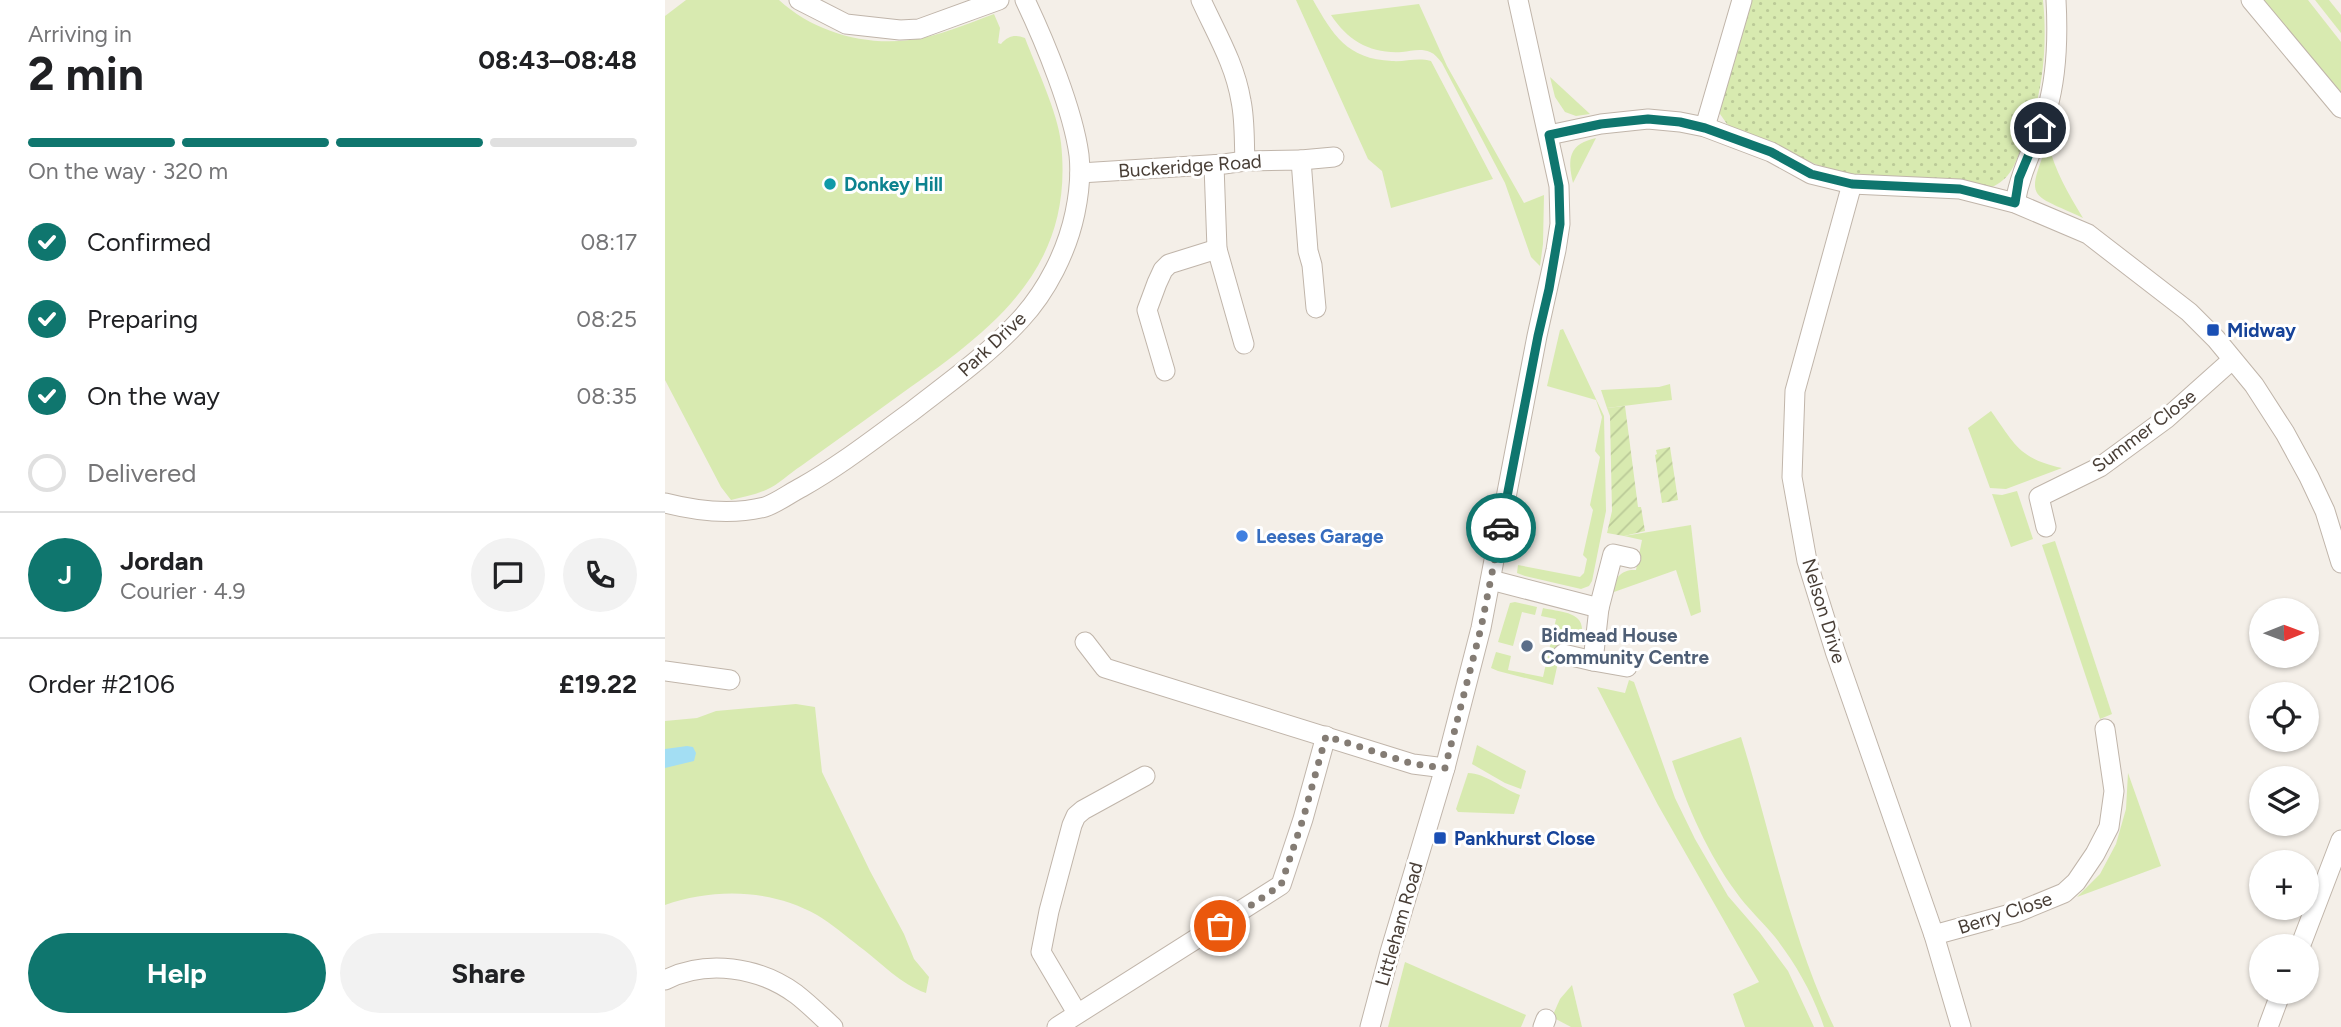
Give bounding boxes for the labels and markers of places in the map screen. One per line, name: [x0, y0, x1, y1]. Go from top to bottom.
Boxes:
pin: [2010, 98, 2070, 158]
place label: Donkey Hill: [844, 173, 943, 196]
marker: Donkey Hill: [822, 176, 838, 192]
place label: Midway: [2227, 319, 2296, 342]
marker: Midway: [2205, 322, 2221, 338]
place label: Leeses Garage: [1256, 525, 1384, 548]
marker: Leeses Garage: [1234, 528, 1250, 544]
place label: Bidmead House Community Centre: [1541, 624, 1710, 669]
marker: Bidmead House Community Centre: [1519, 638, 1535, 654]
place label: Pankhurst Close: [1454, 827, 1596, 850]
marker: Pankhurst Close: [1432, 830, 1448, 846]
pin: [1190, 896, 1250, 956]

